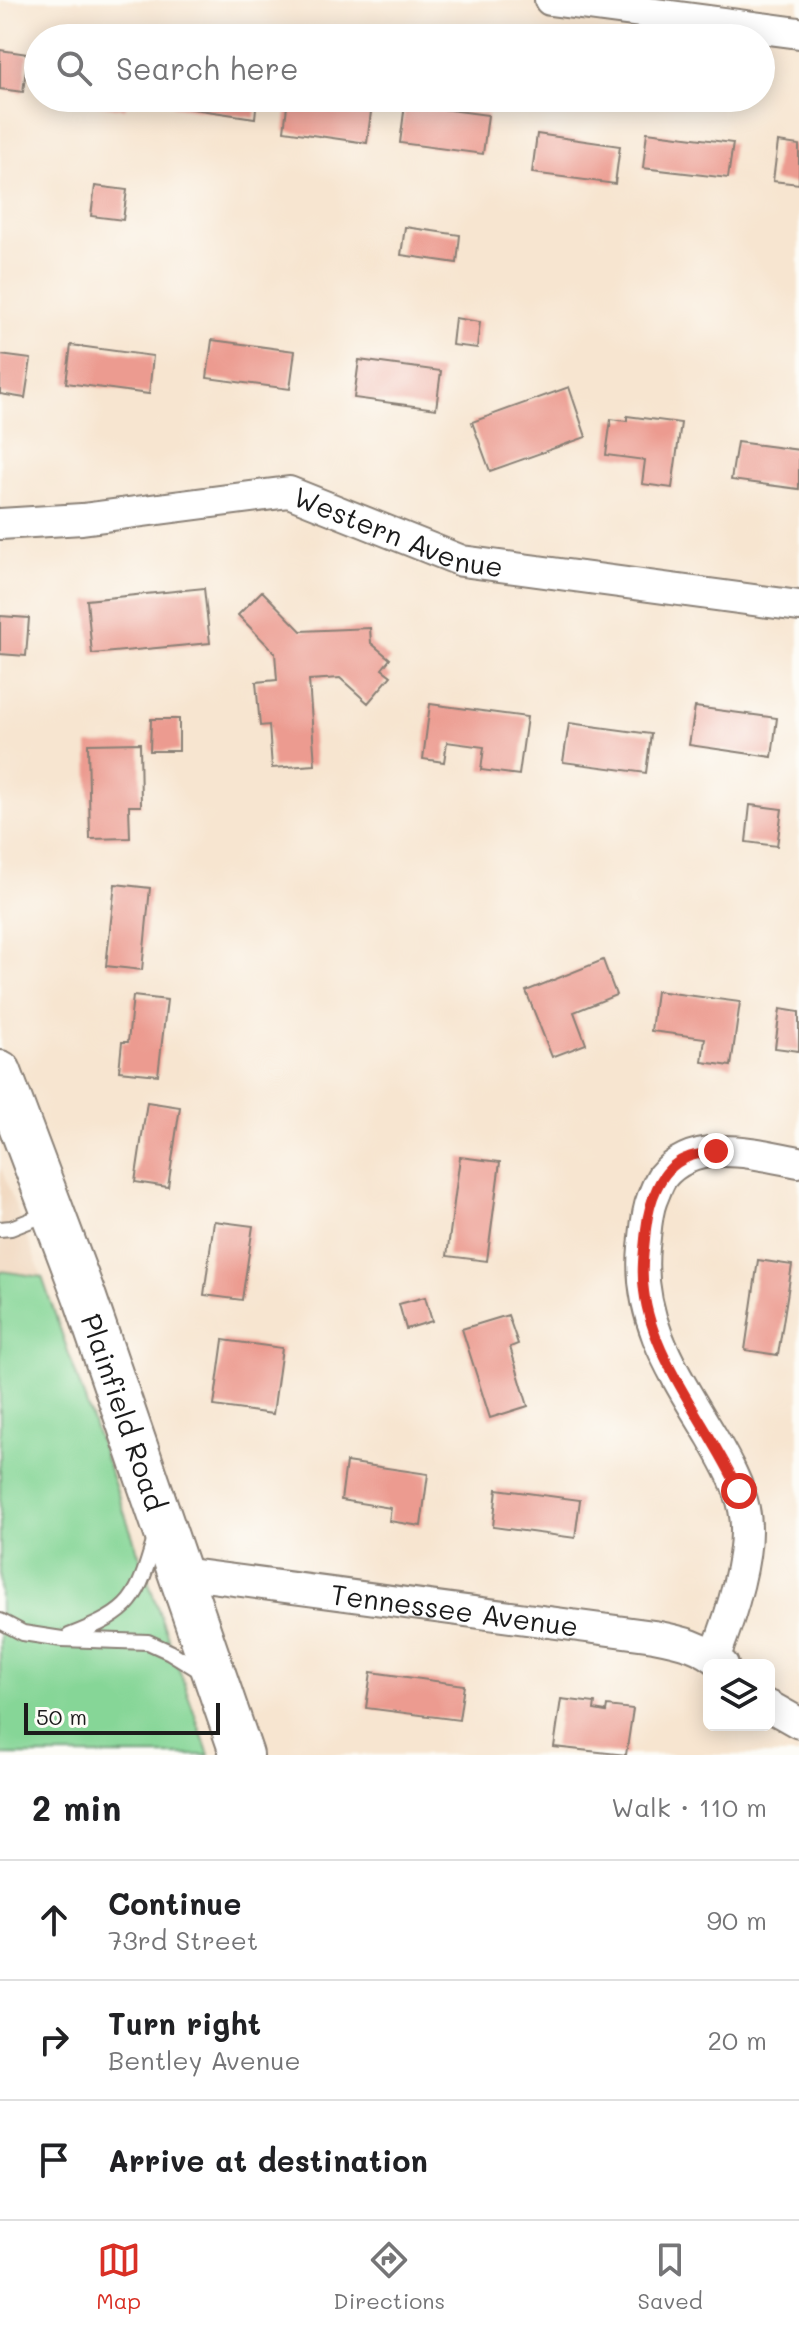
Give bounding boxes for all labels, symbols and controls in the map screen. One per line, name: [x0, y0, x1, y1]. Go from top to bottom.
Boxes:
search box: [24, 24, 775, 112]
icon: search: [52, 46, 96, 90]
text: Search here: [116, 48, 299, 88]
street label: Western Avenue: [289, 478, 505, 584]
route end: [698, 1133, 734, 1169]
street label: Plainfield Road: [74, 1309, 175, 1515]
route start: [721, 1473, 757, 1509]
street label: Tennessee Avenue: [329, 1575, 580, 1644]
map controls: [703, 1659, 775, 1731]
button: layers: [703, 1659, 775, 1731]
scale bar: [24, 1699, 220, 1735]
text: 50 m: [36, 1702, 87, 1731]
text: 2 min: [32, 1785, 121, 1830]
text: Walk · 110 m: [611, 1790, 767, 1824]
text: Continue: [108, 1883, 241, 1923]
icon: ahead: [32, 1898, 76, 1942]
text: 90 m: [707, 1903, 767, 1937]
text: 73rd Street: [108, 1923, 258, 1957]
text: Turn right: [108, 2003, 261, 2043]
icon: right: [32, 2018, 76, 2062]
text: 20 m: [707, 2023, 767, 2057]
text: Bentley Avenue: [108, 2043, 301, 2077]
icon: arrive: [32, 2138, 76, 2182]
text: Arrive at destination: [108, 2140, 428, 2180]
tab: Map: [96, 2238, 141, 2315]
tab: Directions: [333, 2238, 445, 2315]
tab: Saved: [638, 2238, 703, 2315]

